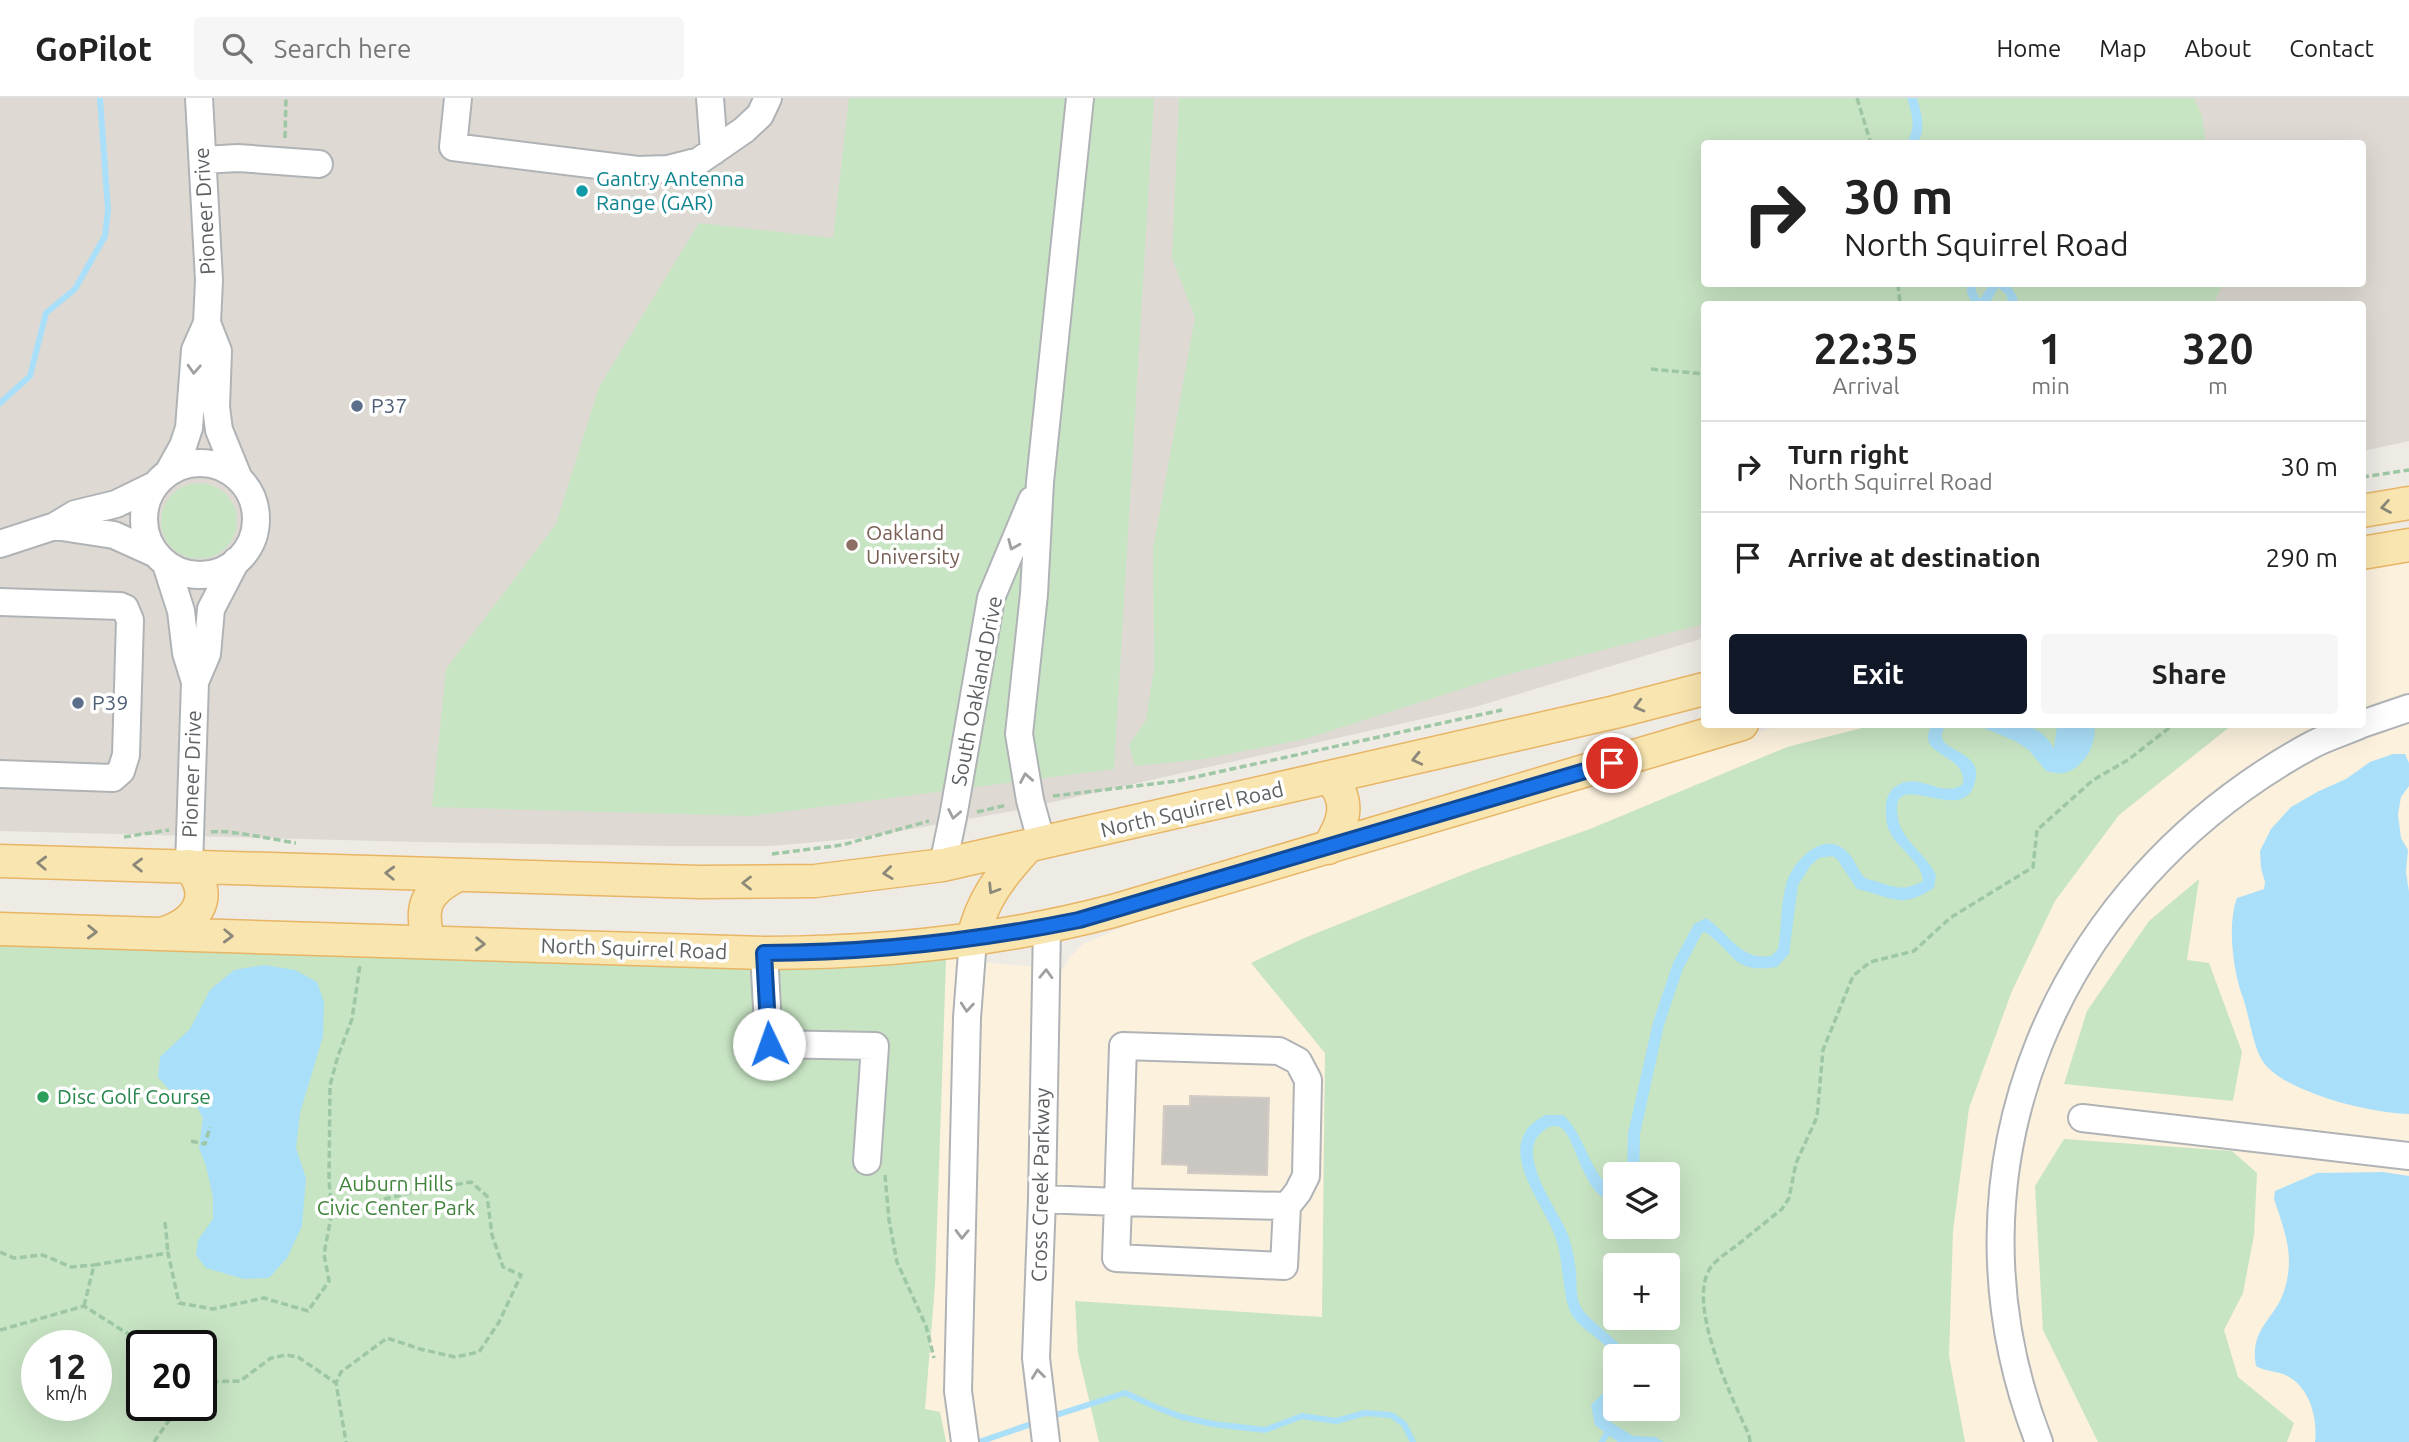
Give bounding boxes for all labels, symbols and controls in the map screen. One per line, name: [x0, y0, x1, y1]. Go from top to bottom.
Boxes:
search box: [194, 17, 684, 80]
icon: search: [218, 29, 256, 67]
text: GoPilot: [35, 30, 152, 67]
text: Search here: [274, 34, 411, 63]
text: Home: [1996, 35, 2061, 62]
text: Map: [2099, 35, 2146, 62]
text: About: [2184, 35, 2251, 62]
text: Contact: [2289, 35, 2374, 62]
street label: Pioneer Drive: [189, 147, 219, 275]
place label: Gantry Antenna Range (GAR): [596, 166, 745, 214]
icon: right: [1729, 168, 1820, 259]
text: 30 m: [1844, 168, 1953, 223]
marker: Gantry Antenna Range (GAR): [574, 183, 590, 199]
text: North Squirrel Road: [1844, 226, 2129, 262]
text: 22:35: [1814, 325, 1919, 372]
text: 1: [2039, 325, 2062, 372]
text: 320: [2182, 325, 2253, 372]
one-way arrow: [186, 364, 201, 375]
text: Arrival: [1833, 373, 1900, 398]
text: min: [2031, 373, 2070, 398]
text: m: [2208, 373, 2228, 398]
place label: P37: [371, 393, 407, 417]
marker: P37: [349, 398, 365, 414]
text: Turn right: [1788, 440, 1909, 469]
icon: right: [1729, 448, 1767, 486]
text: 30 m: [2280, 452, 2338, 481]
text: North Squirrel Road: [1788, 469, 1993, 494]
one-way arrow: [2380, 499, 2392, 514]
place label: Oakland University: [866, 520, 960, 568]
marker: Oakland University: [844, 537, 860, 553]
one-way arrow: [1008, 538, 1022, 550]
icon: arrive: [1729, 539, 1767, 577]
text: Arrive at destination: [1788, 543, 2041, 572]
text: 290 m: [2266, 543, 2338, 572]
street label: South Oakland Drive: [946, 594, 1006, 788]
button: Exit: [1729, 634, 2027, 714]
button: Share: [2041, 634, 2338, 714]
place label: P39: [92, 690, 128, 714]
marker: P39: [70, 695, 86, 711]
one-way arrow: [1633, 698, 1645, 712]
street label: Pioneer Drive: [177, 710, 205, 838]
pin: [1582, 733, 1642, 793]
icon: arrive: [1593, 744, 1631, 782]
one-way arrow: [1411, 750, 1423, 765]
one-way arrow: [1019, 772, 1034, 783]
street label: North Squirrel Road: [1098, 776, 1286, 842]
one-way arrow: [947, 808, 962, 820]
one-way arrow: [37, 855, 48, 870]
one-way arrow: [132, 857, 143, 873]
one-way arrow: [384, 866, 395, 881]
one-way arrow: [882, 866, 894, 881]
one-way arrow: [741, 875, 752, 891]
one-way arrow: [988, 881, 1001, 894]
one-way arrow: [87, 924, 98, 940]
one-way arrow: [223, 929, 234, 944]
street label: North Squirrel Road: [540, 933, 728, 963]
one-way arrow: [475, 936, 486, 952]
one-way arrow: [1038, 969, 1053, 980]
one-way arrow: [960, 1001, 975, 1012]
position arrow: [732, 1007, 806, 1081]
place label: Disc Golf Course: [57, 1084, 211, 1108]
street label: Cross Creek Parkway: [1026, 1088, 1054, 1282]
marker: Disc Golf Course: [35, 1089, 51, 1105]
map controls: [1603, 1162, 1680, 1421]
button: layers: [1603, 1162, 1680, 1239]
park label: Auburn Hills Civic Center Park: [317, 1171, 476, 1219]
one-way arrow: [954, 1229, 970, 1240]
button: +: [1603, 1253, 1680, 1330]
speed limit sign: 20: [126, 1330, 217, 1421]
button: −: [1603, 1344, 1680, 1421]
text: 12: [47, 1346, 86, 1386]
one-way arrow: [1030, 1368, 1045, 1380]
text: km/h: [46, 1383, 87, 1403]

